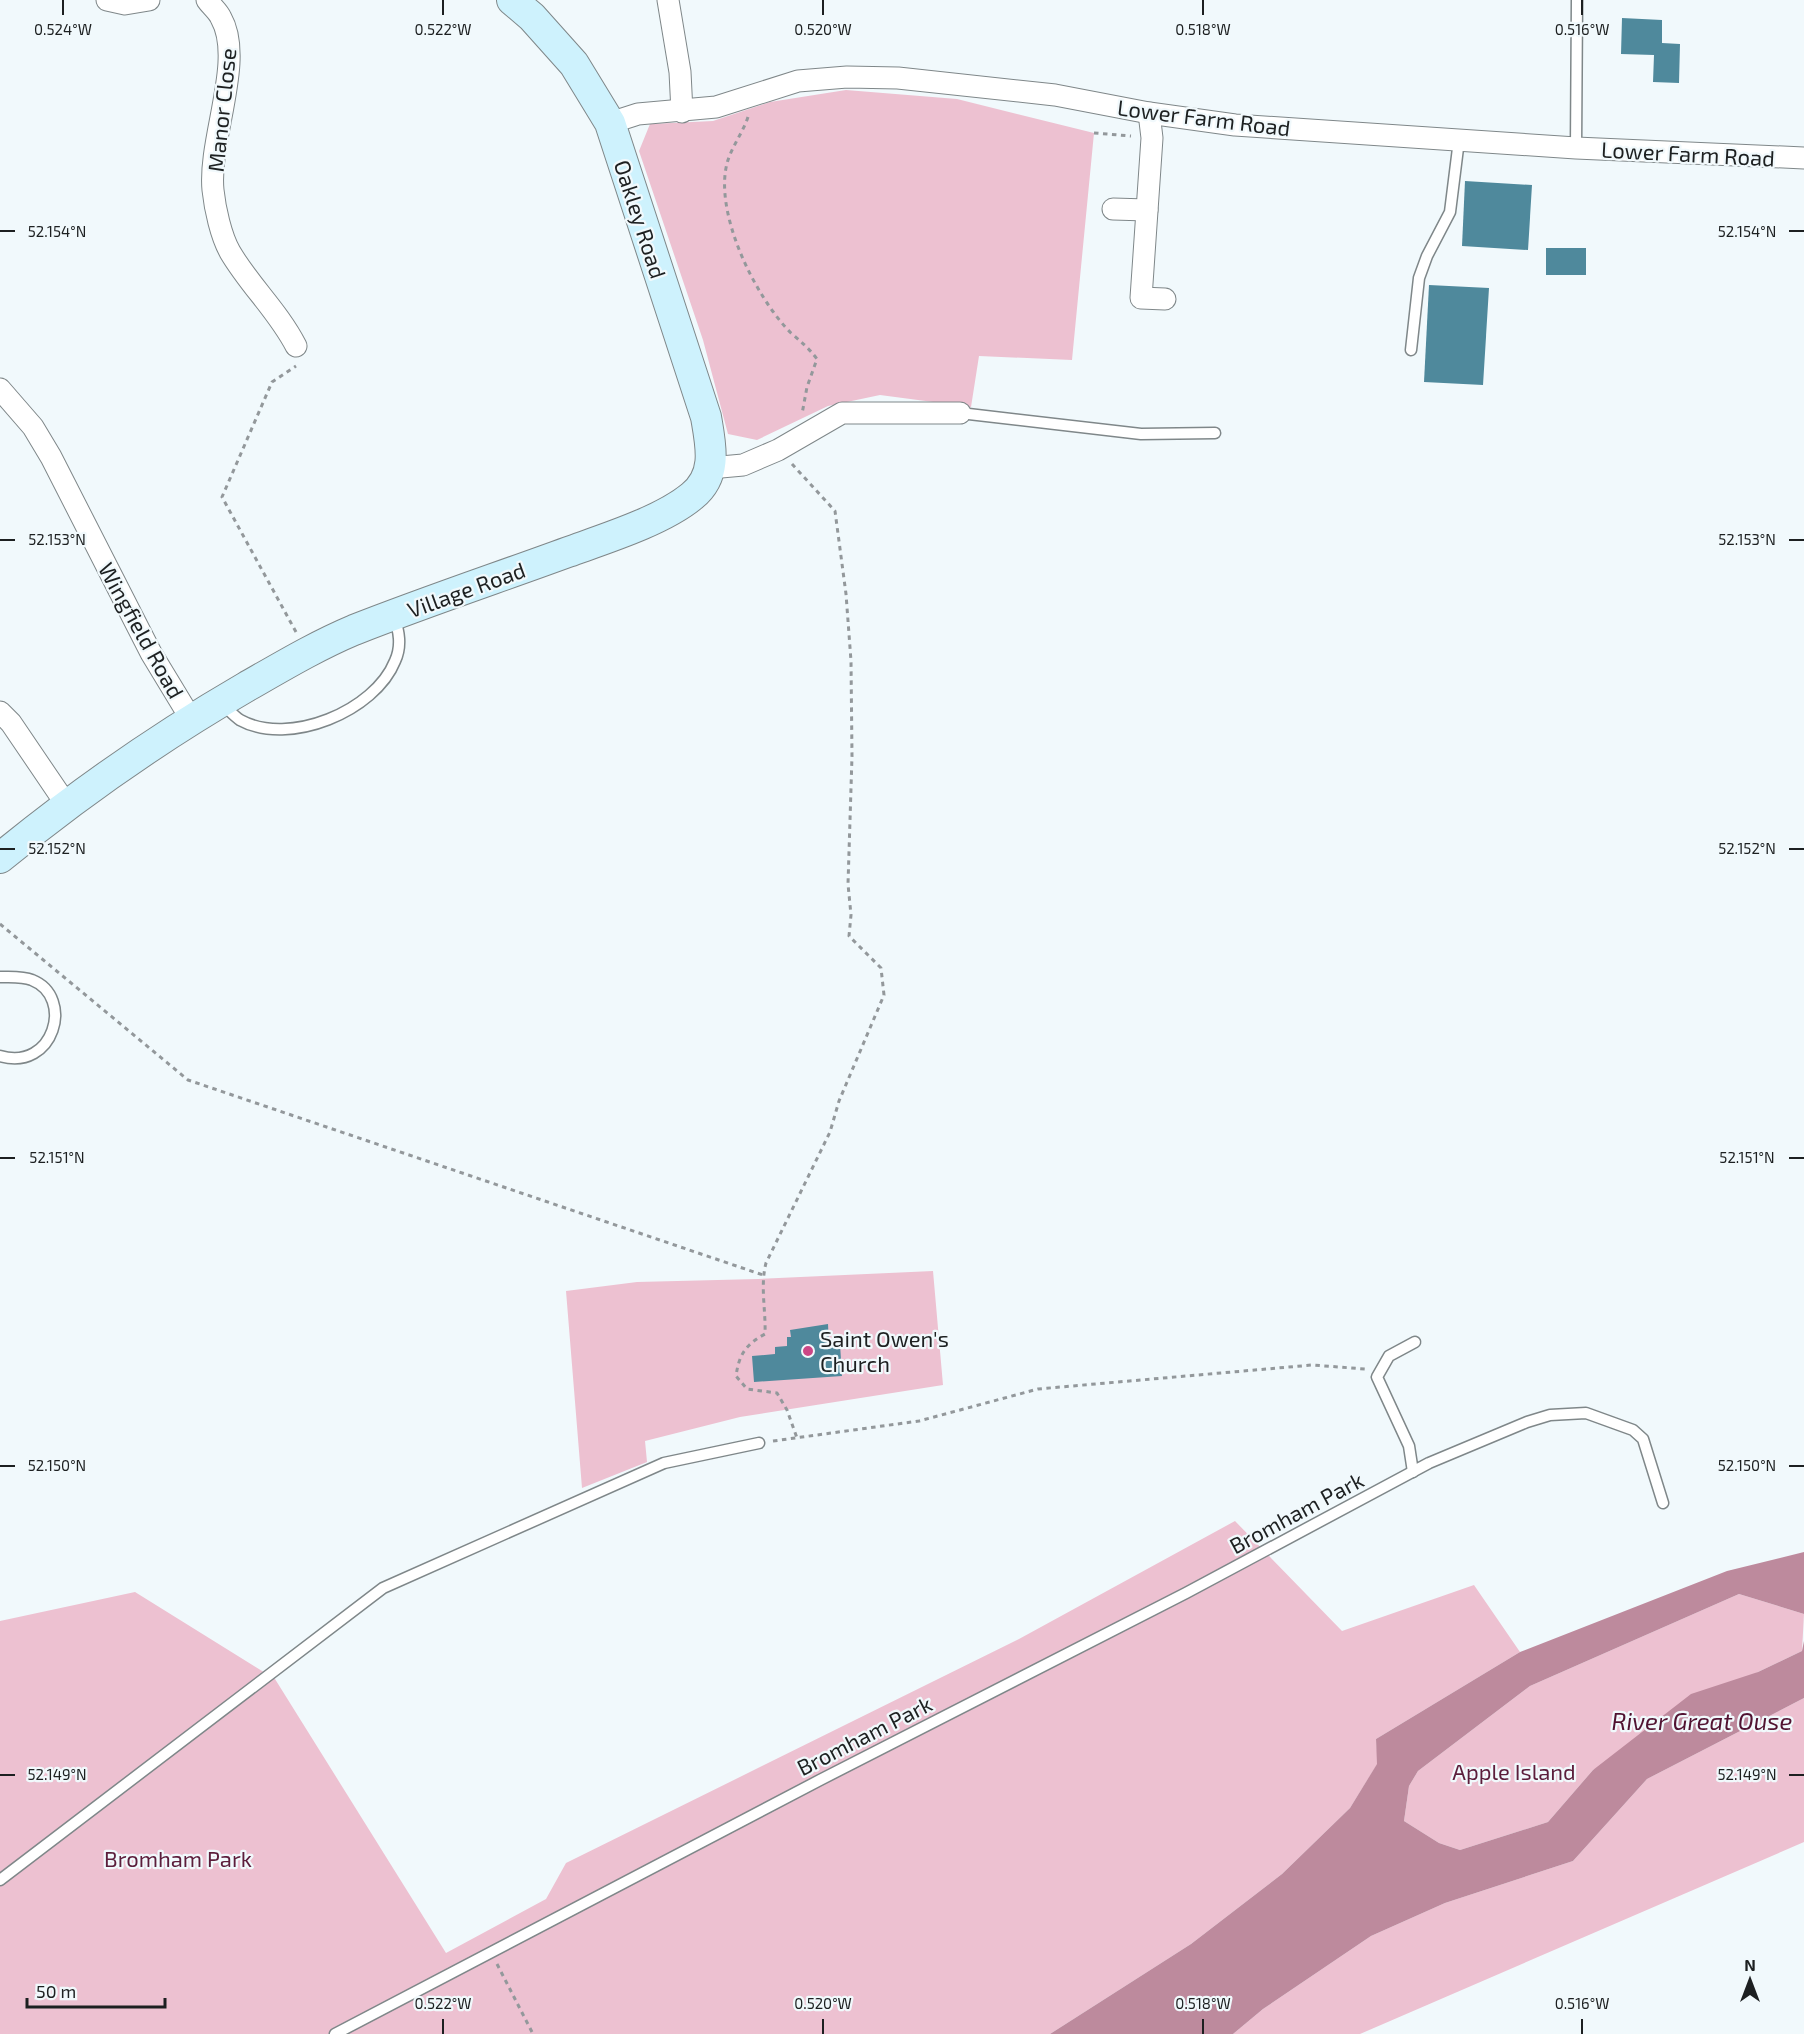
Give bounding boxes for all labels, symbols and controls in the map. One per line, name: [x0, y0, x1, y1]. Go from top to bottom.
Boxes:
text: 0.524°W: [34, 20, 92, 38]
text: 0.522°W: [414, 20, 472, 38]
text: 0.520°W: [794, 20, 852, 38]
text: 0.518°W: [1175, 20, 1231, 38]
text: 0.516°W: [1555, 20, 1609, 38]
street label: Manor Close: [202, 47, 240, 173]
street label: Lower Farm Road: [1116, 93, 1292, 141]
street label: Lower Farm Road: [1600, 135, 1776, 171]
street label: Oakley Road: [610, 157, 672, 281]
text: 52.154°N: [28, 222, 86, 240]
text: 52.154°N: [1718, 222, 1776, 240]
text: 52.153°N: [28, 530, 86, 548]
text: 52.153°N: [1718, 530, 1776, 548]
street label: Village Road: [403, 556, 529, 622]
street label: Wingfield Road: [94, 558, 190, 702]
text: 52.152°N: [28, 839, 86, 857]
text: 52.152°N: [1718, 839, 1776, 857]
text: 52.151°N: [29, 1148, 85, 1166]
text: 52.151°N: [1719, 1148, 1775, 1166]
place label: Saint Owen's Church: [820, 1325, 949, 1376]
marker: Saint Owen's Church: [801, 1344, 815, 1358]
text: 52.150°N: [28, 1456, 86, 1474]
text: 52.150°N: [1718, 1456, 1776, 1474]
street label: Bromham Park: [1225, 1466, 1367, 1558]
street label: Bromham Park: [792, 1690, 936, 1780]
water label: River Great Ouse: [1612, 1706, 1792, 1735]
park label: Apple Island: [1452, 1758, 1576, 1784]
text: 52.149°N: [27, 1765, 87, 1783]
text: 52.149°N: [1717, 1765, 1777, 1783]
park label: Bromham Park: [104, 1845, 252, 1871]
north arrow: [1720, 1950, 1780, 2010]
text: N: [1744, 1955, 1756, 1974]
scale bar: [27, 1971, 165, 2009]
text: 50 m: [36, 1980, 76, 2002]
text: 0.522°W: [414, 1994, 472, 2012]
text: 0.520°W: [794, 1994, 852, 2012]
text: 0.518°W: [1175, 1994, 1231, 2012]
text: 0.516°W: [1555, 1994, 1609, 2012]

